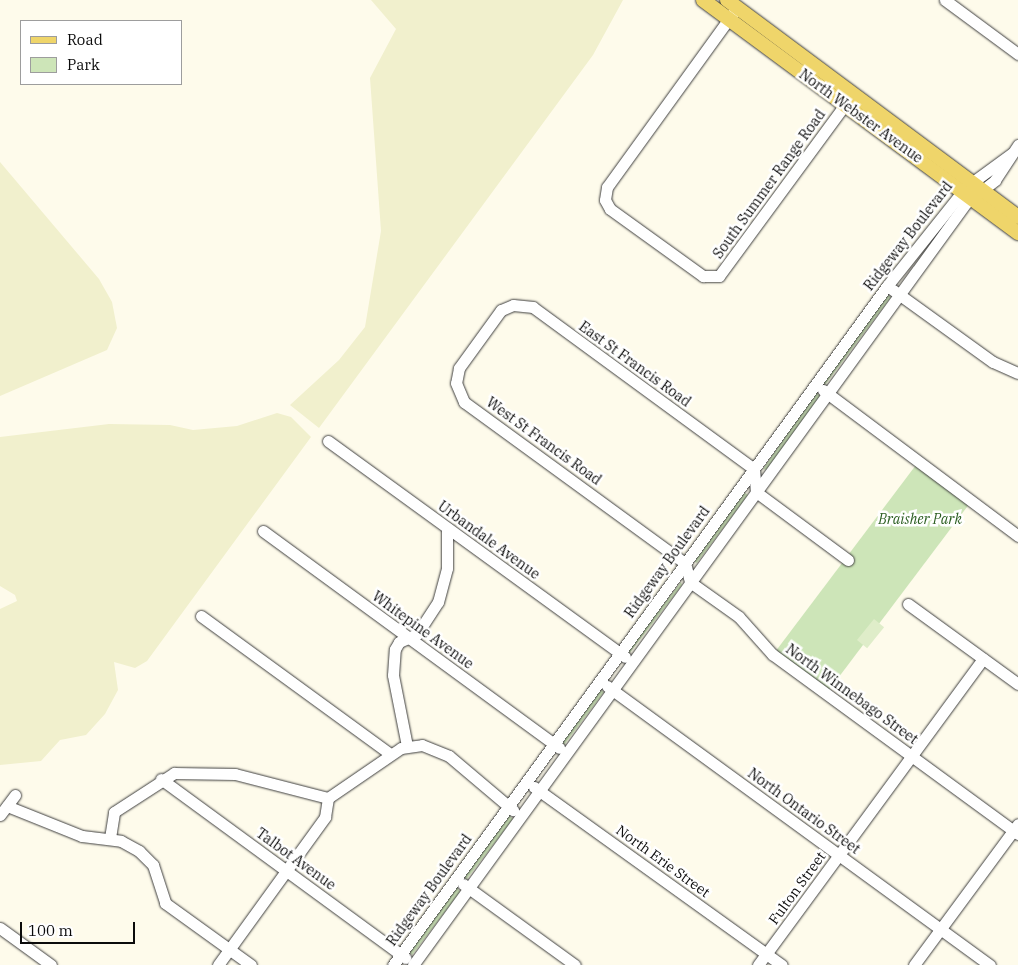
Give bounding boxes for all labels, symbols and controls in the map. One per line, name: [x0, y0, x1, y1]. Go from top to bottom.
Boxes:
legend: [20, 20, 182, 85]
text: Road: [67, 30, 103, 49]
text: Park: [67, 55, 100, 74]
street label: North Webster Avenue: [796, 66, 926, 166]
street label: South Summer Range Road: [709, 106, 829, 262]
street label: Ridgeway Boulevard: [860, 178, 956, 294]
street label: East St Francis Road: [576, 318, 694, 410]
street label: West St Francis Road: [483, 394, 605, 488]
street label: Urbandale Avenue: [435, 497, 543, 583]
street label: Ridgeway Boulevard: [621, 503, 713, 621]
park label: Braisher Park: [878, 511, 962, 527]
street label: Whitepine Avenue: [369, 588, 477, 672]
street label: North Winnebago Street: [783, 640, 921, 748]
street label: North Ontario Street: [745, 765, 863, 857]
street label: North Erie Street: [613, 821, 713, 901]
street label: Talbot Avenue: [253, 825, 339, 893]
street label: Ridgeway Boulevard: [383, 831, 475, 949]
street label: Fulton Street: [765, 848, 829, 928]
scale bar: [22, 912, 138, 944]
text: 100 m: [28, 921, 73, 940]

